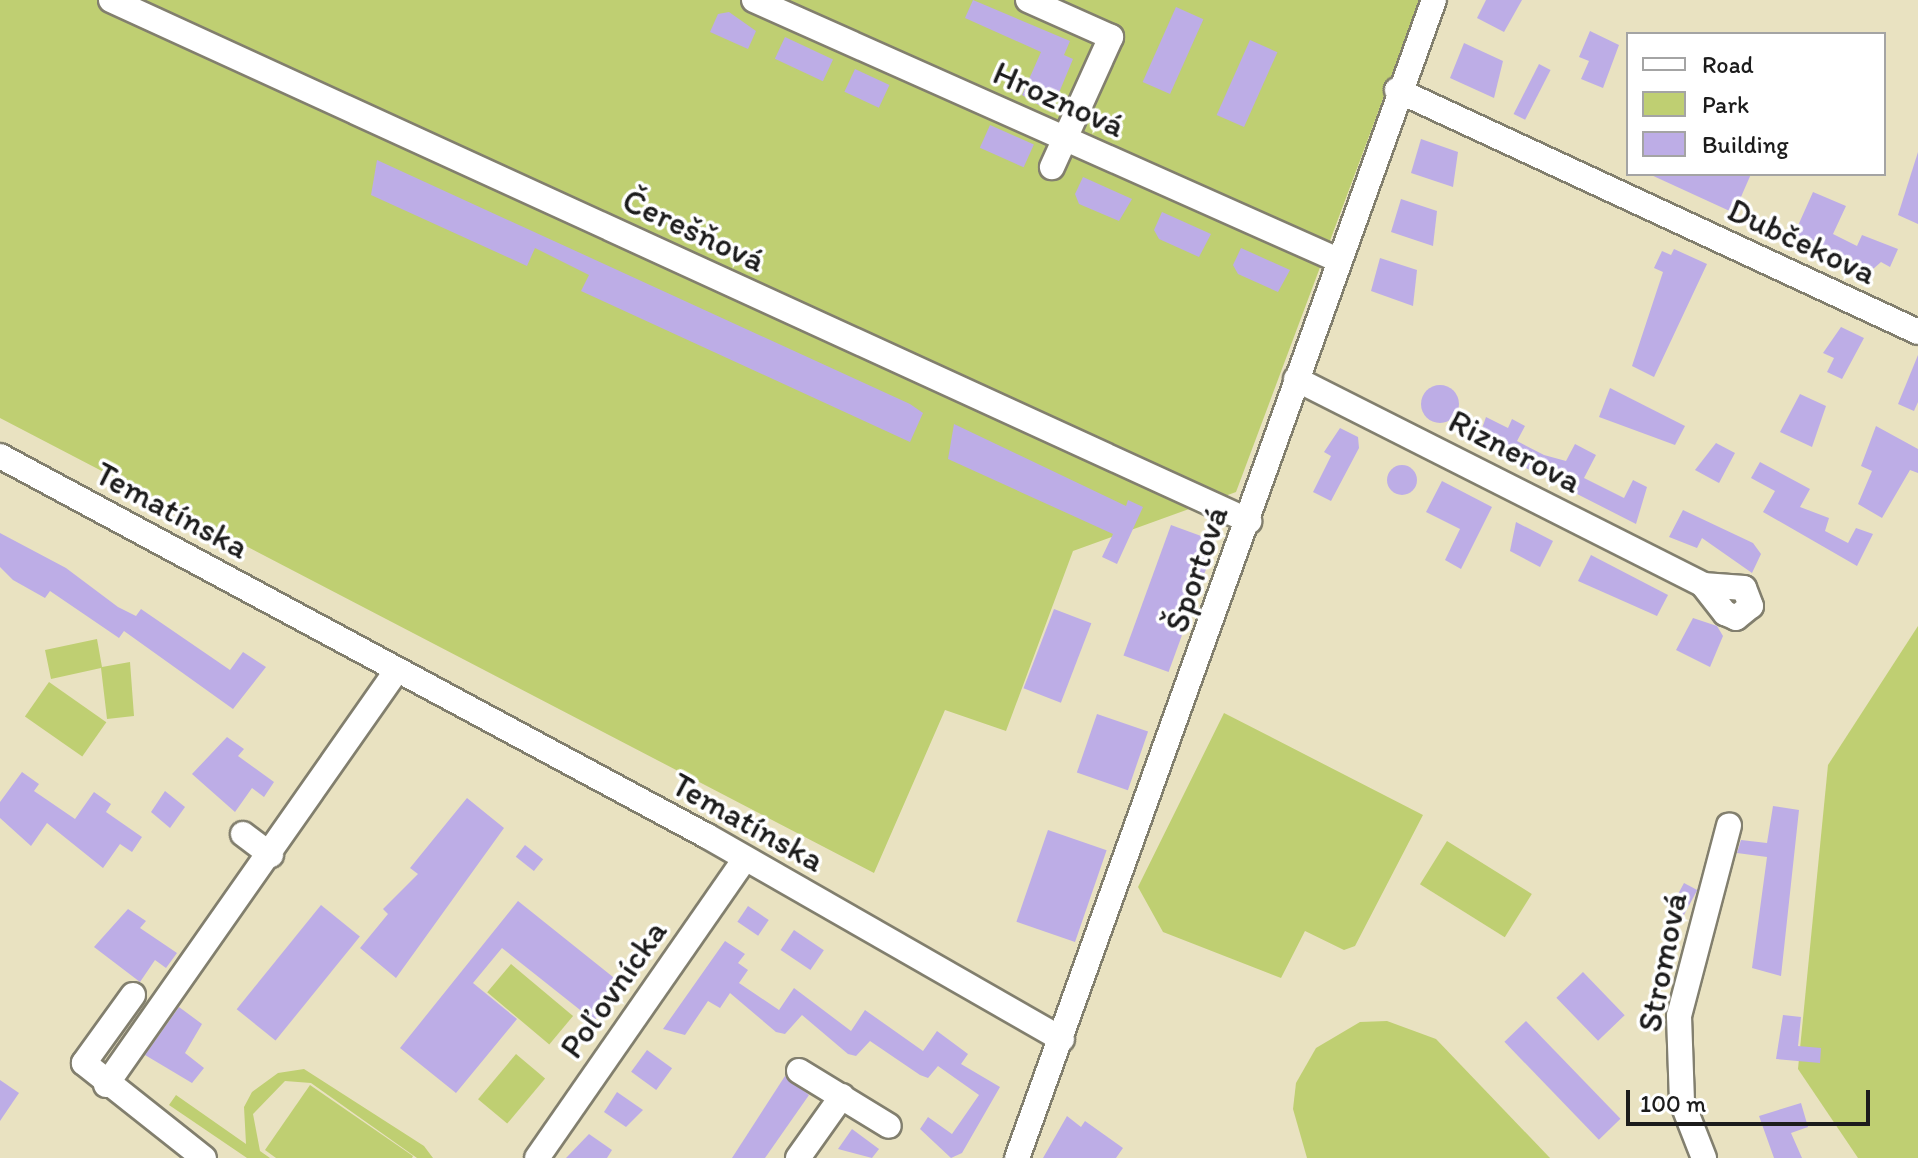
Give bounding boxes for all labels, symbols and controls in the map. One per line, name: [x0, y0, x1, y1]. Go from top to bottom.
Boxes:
legend: [1626, 32, 1886, 176]
text: Road: [1702, 50, 1754, 79]
street label: Hroznová: [987, 52, 1131, 146]
text: Park: [1702, 90, 1749, 119]
text: Building: [1702, 130, 1789, 159]
street label: Čerešňová: [616, 179, 772, 281]
street label: Dubčekova: [1721, 189, 1883, 293]
street label: Riznerova: [1442, 400, 1588, 502]
street label: Tematínska: [88, 453, 256, 567]
street label: Športová: [1155, 501, 1237, 637]
street label: Tematínska: [665, 763, 831, 881]
street label: Stromová: [1628, 889, 1696, 1035]
street label: Poľovnícka: [551, 912, 675, 1066]
scale bar: [1630, 1074, 1874, 1124]
text: 100 m: [1640, 1089, 1706, 1118]

